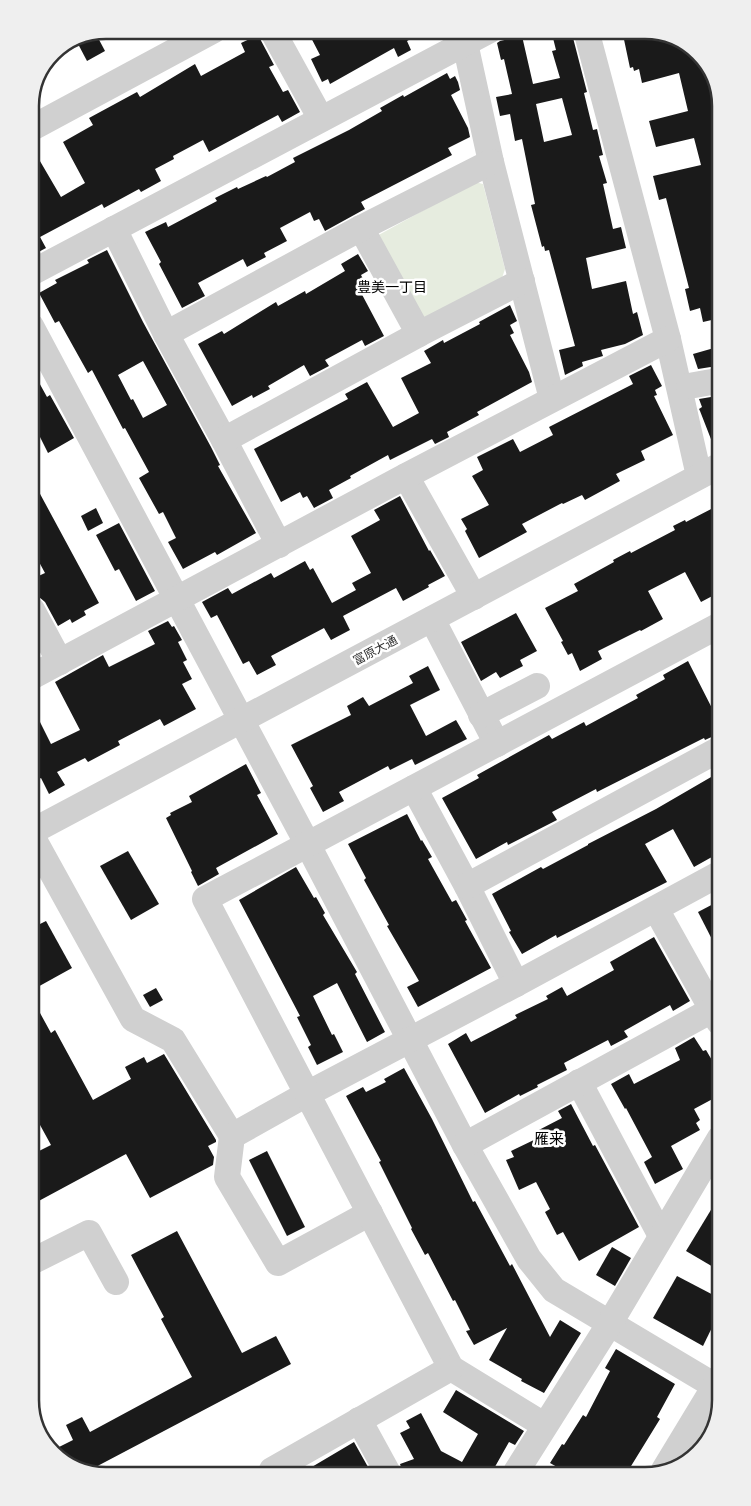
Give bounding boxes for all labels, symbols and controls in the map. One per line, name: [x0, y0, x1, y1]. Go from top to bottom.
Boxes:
district label: 豊美一丁目: [357, 277, 427, 296]
street label: 富原大通: [350, 631, 400, 669]
district label: 雁来: [534, 1128, 564, 1148]

